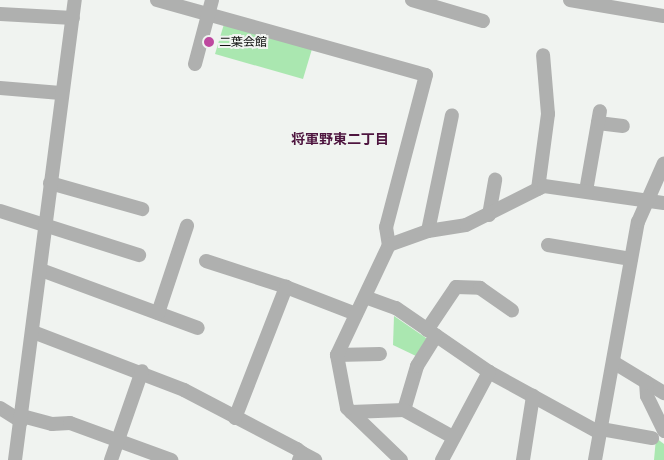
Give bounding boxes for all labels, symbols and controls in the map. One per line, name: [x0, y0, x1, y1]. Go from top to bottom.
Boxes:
place label: 二葉会館: [219, 35, 267, 49]
marker: 二葉会館: [203, 36, 215, 48]
district label: 将軍野東二丁目: [291, 131, 389, 147]

